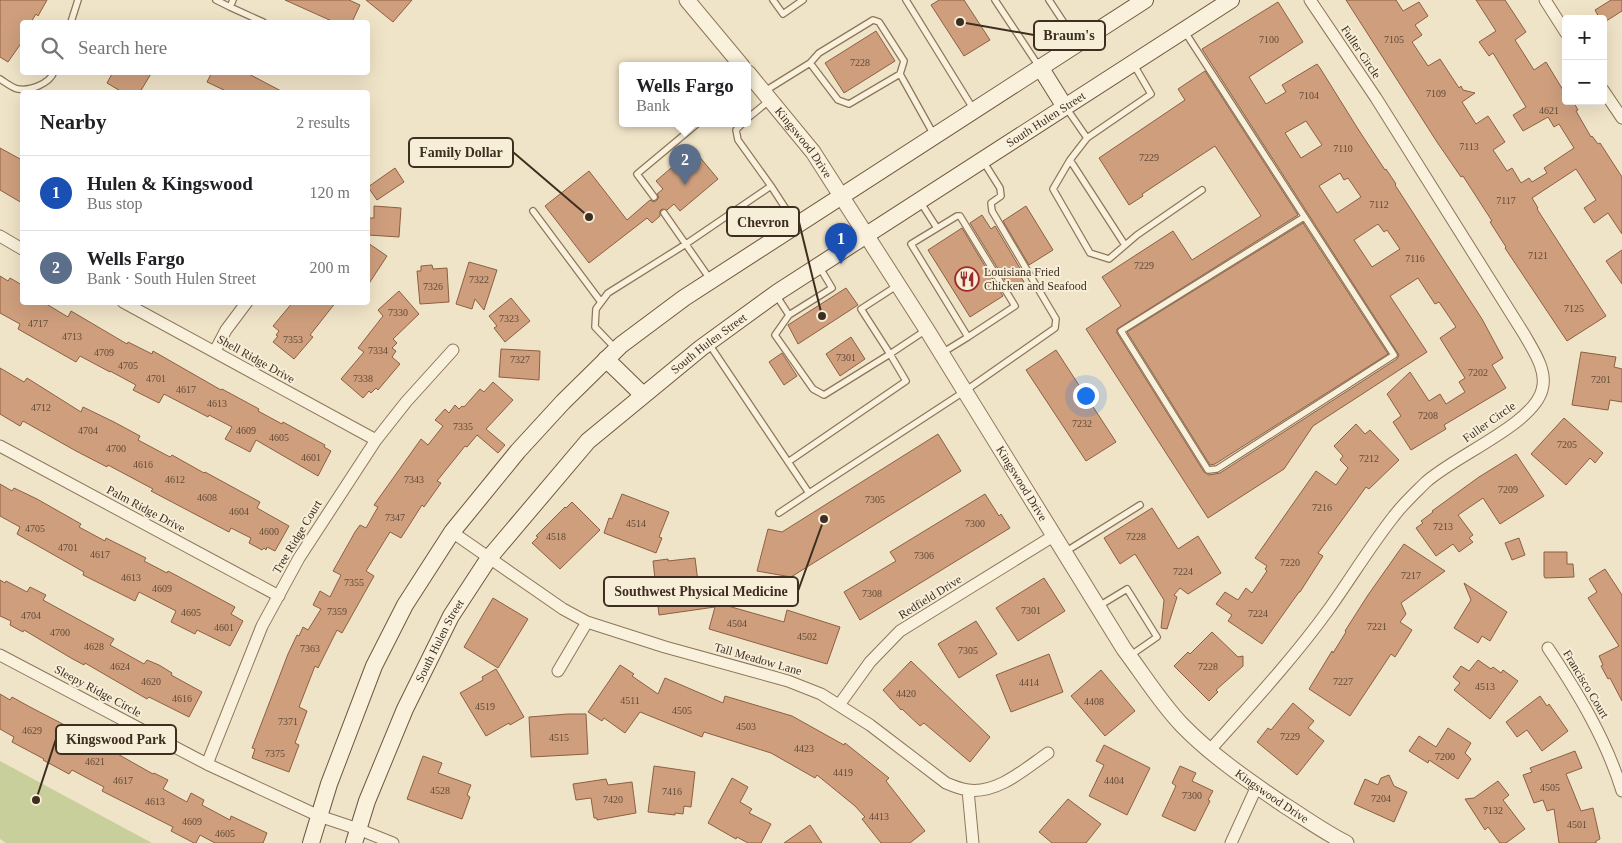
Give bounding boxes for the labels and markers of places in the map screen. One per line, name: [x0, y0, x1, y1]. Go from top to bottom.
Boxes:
callout: Braum's: [1034, 21, 1105, 50]
callout: Family Dollar: [409, 138, 513, 167]
pin: 2: [669, 144, 701, 185]
callout: Chevron: [727, 207, 799, 236]
pin: 1: [825, 223, 857, 264]
place label: Louisiana Fried Chicken and Seafood: [984, 265, 1087, 293]
restaurant icon: Louisiana Fried Chicken and Seafood: [954, 266, 980, 292]
callout: Southwest Physical Medicine: [604, 577, 798, 606]
callout: Kingswood Park: [56, 725, 176, 754]

